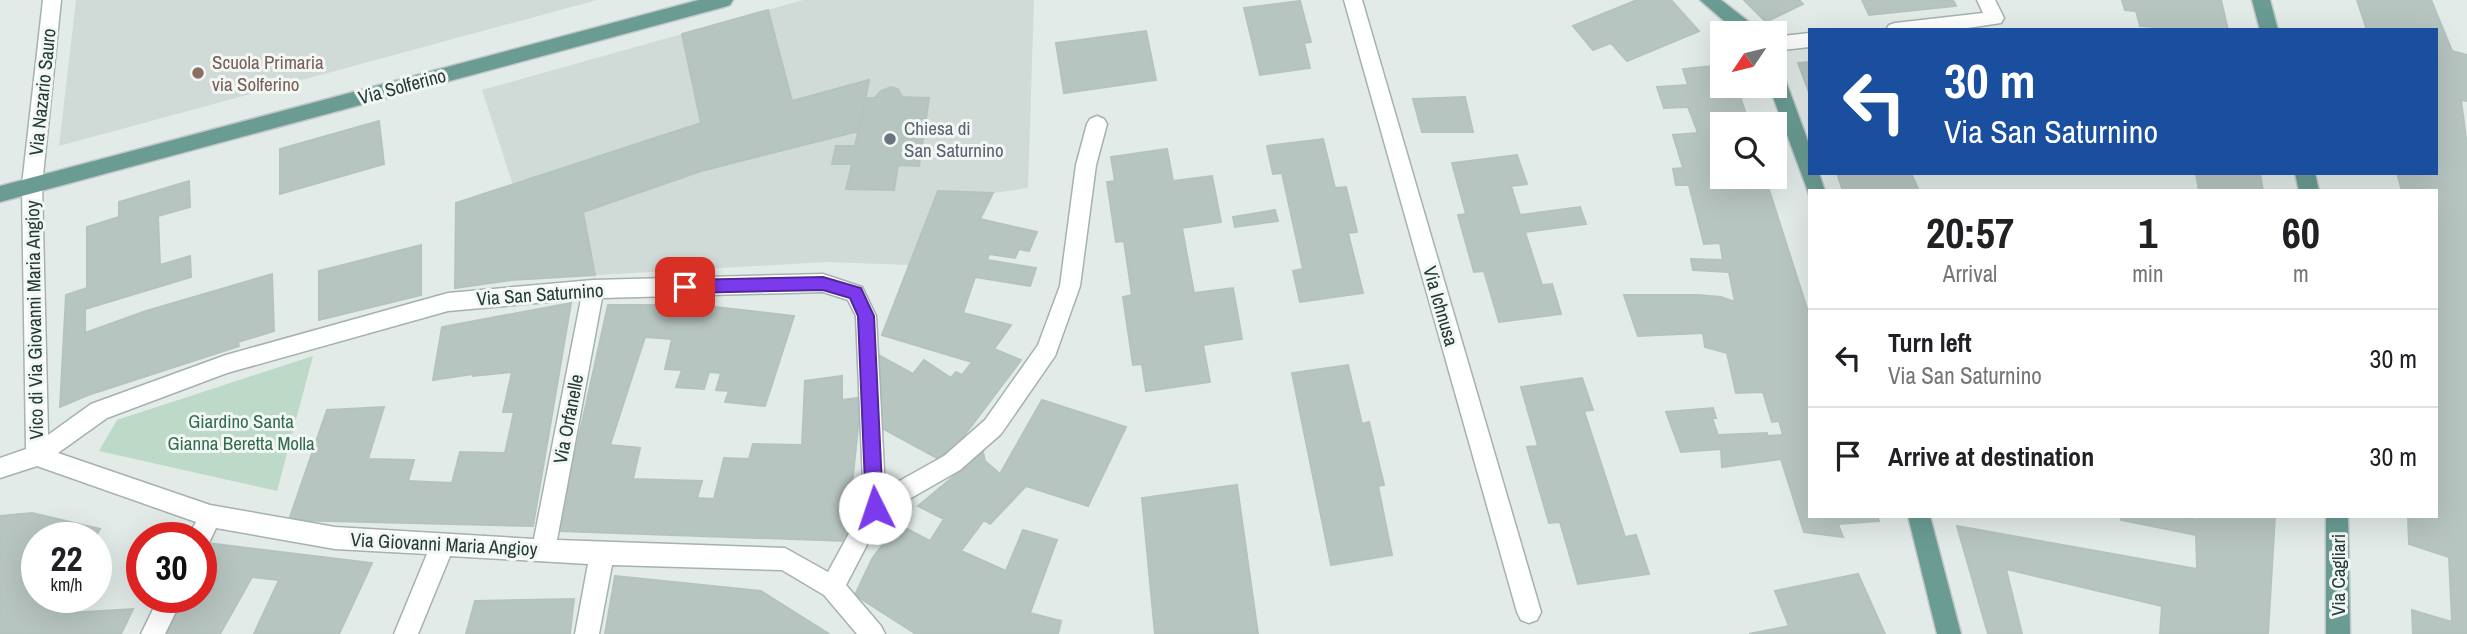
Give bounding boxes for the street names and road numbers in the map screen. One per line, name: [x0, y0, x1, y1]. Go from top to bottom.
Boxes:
street label: Via Nazario Sauro: [22, 27, 62, 157]
street label: Via Solferino: [355, 62, 449, 110]
street label: Vico di Via Giovanni Maria Angioy: [19, 200, 49, 440]
street label: Via Ichnusa: [1417, 263, 1465, 349]
street label: Via San Saturnino: [476, 277, 604, 311]
street label: Via Orfanelle: [547, 372, 589, 466]
street label: Via Giovanni Maria Angioy: [350, 526, 538, 562]
street label: Via Cagliari: [2325, 534, 2351, 616]

